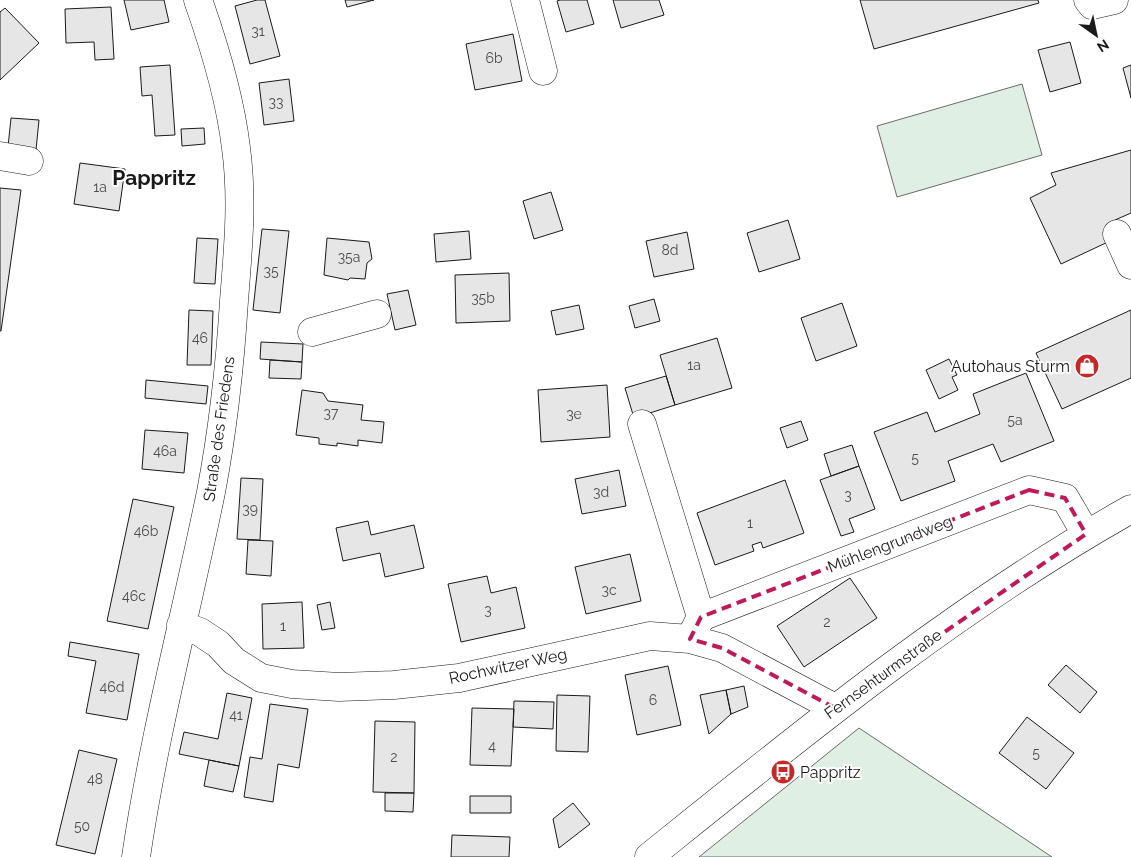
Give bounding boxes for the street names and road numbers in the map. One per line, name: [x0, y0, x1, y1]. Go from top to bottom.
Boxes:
street label: Straße des Friedens: [199, 355, 239, 503]
street label: Mühlengrundweg: [825, 511, 955, 577]
street label: Fernsehturmstraße: [821, 625, 945, 723]
street label: Rochwitzer Weg: [447, 644, 569, 688]

